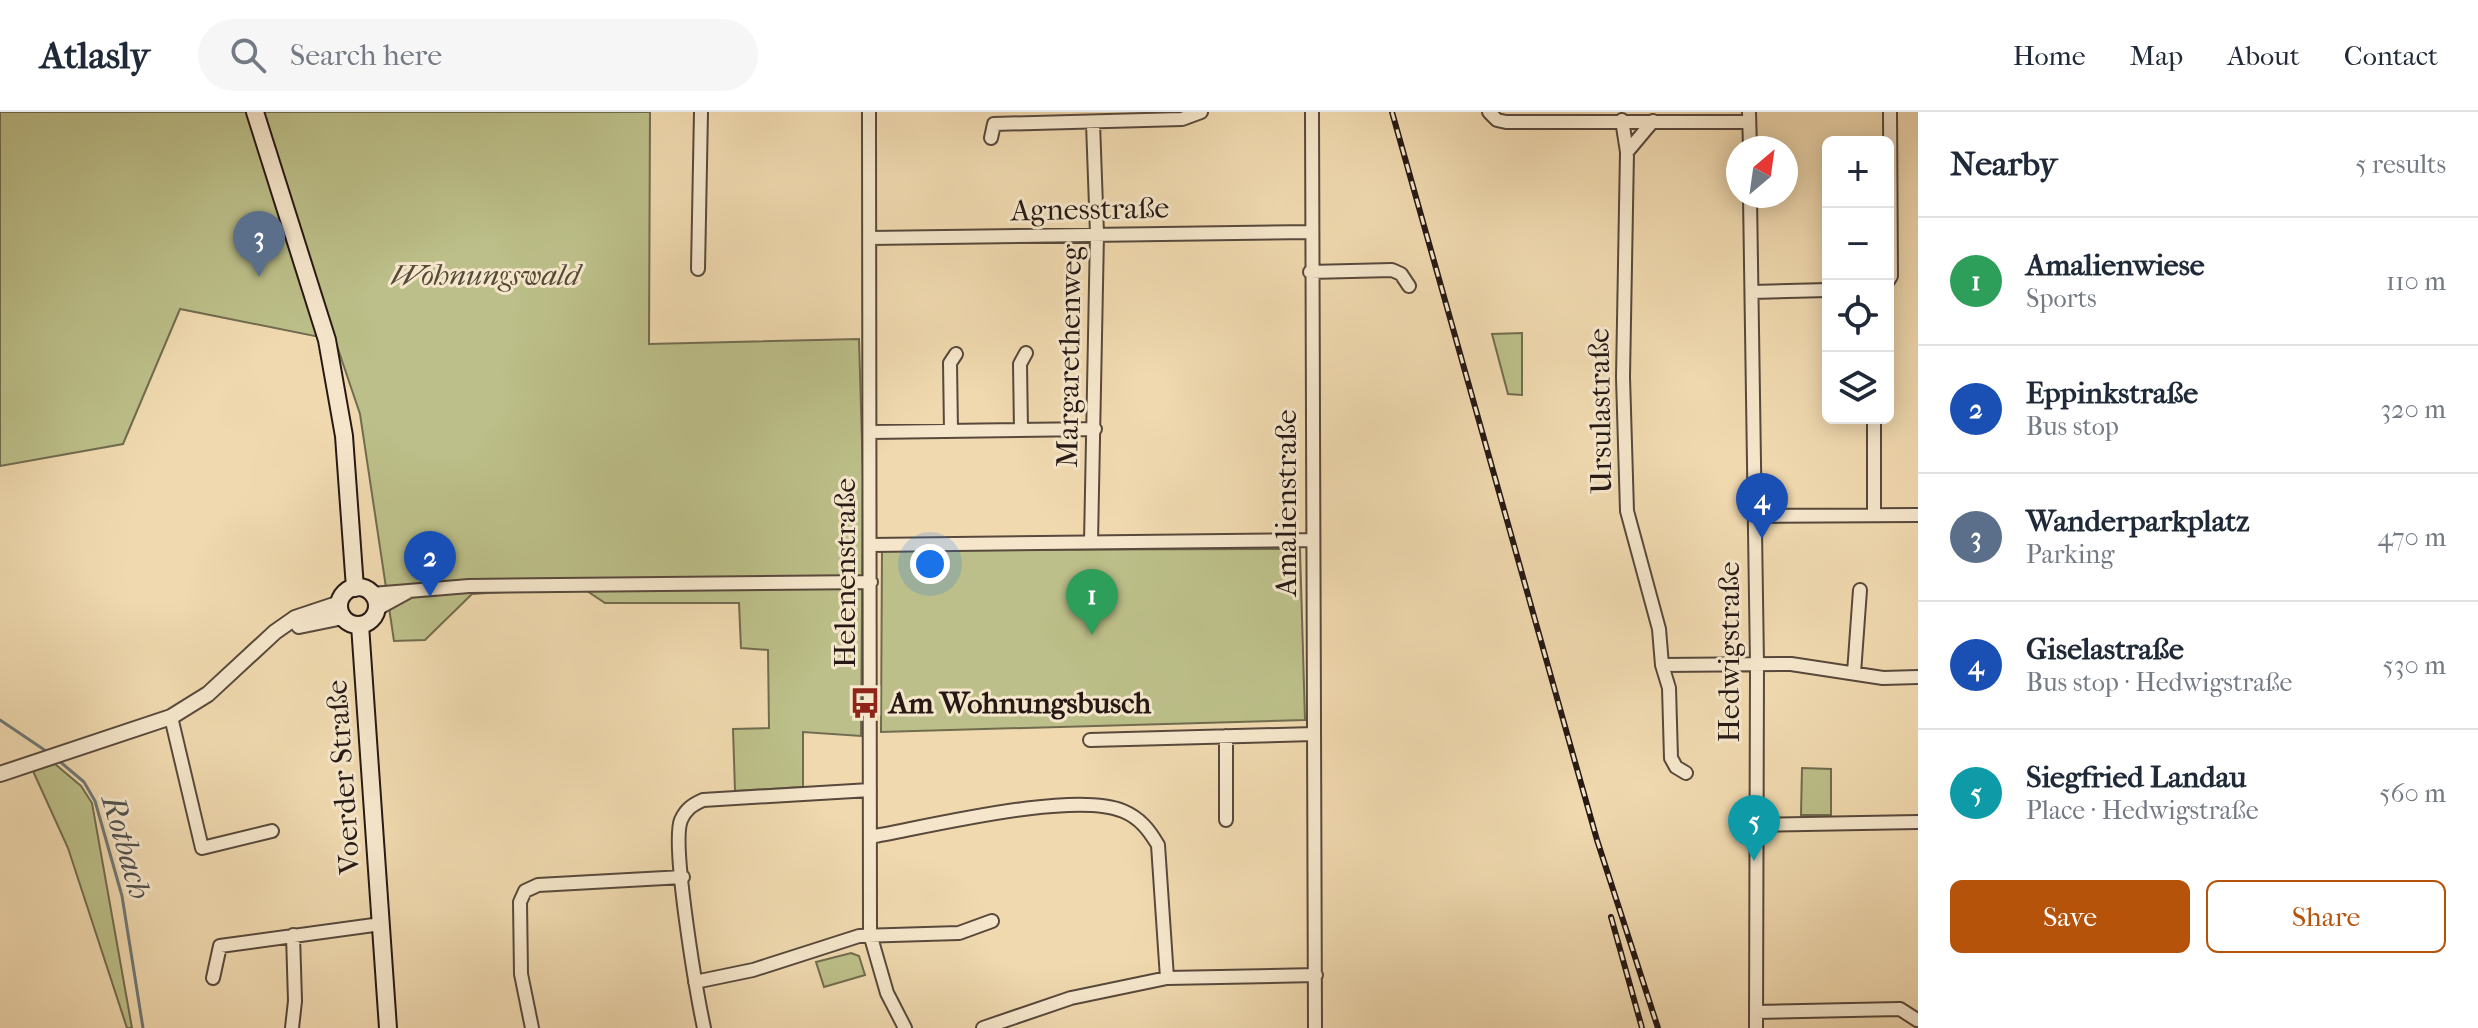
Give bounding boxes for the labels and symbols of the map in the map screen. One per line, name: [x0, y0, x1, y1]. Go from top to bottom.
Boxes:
north arrow: [1726, 136, 1798, 208]
street label: Agnesstraße: [1009, 191, 1170, 228]
pin: 3: [233, 211, 285, 277]
street label: Margarethenweg: [1050, 243, 1089, 468]
park label: Wohnungswald: [390, 258, 583, 293]
street label: Ursulastraße: [1582, 328, 1619, 494]
street label: Amalienstraße: [1269, 409, 1304, 598]
pin: 4: [1736, 473, 1788, 539]
street label: Helenenstraße: [828, 478, 863, 668]
pin: 2: [404, 531, 456, 597]
your location: [910, 544, 950, 584]
street label: Hedwigstraße: [1712, 561, 1747, 743]
pin: 1: [1066, 569, 1118, 635]
street label: Voerder Straße: [319, 678, 368, 876]
bus stop icon: Am Wohnungsbusch: [848, 686, 882, 720]
place label: Am Wohnungsbusch: [887, 686, 1152, 721]
water label: Rotbach: [94, 789, 159, 903]
pin: 5: [1728, 795, 1780, 861]

